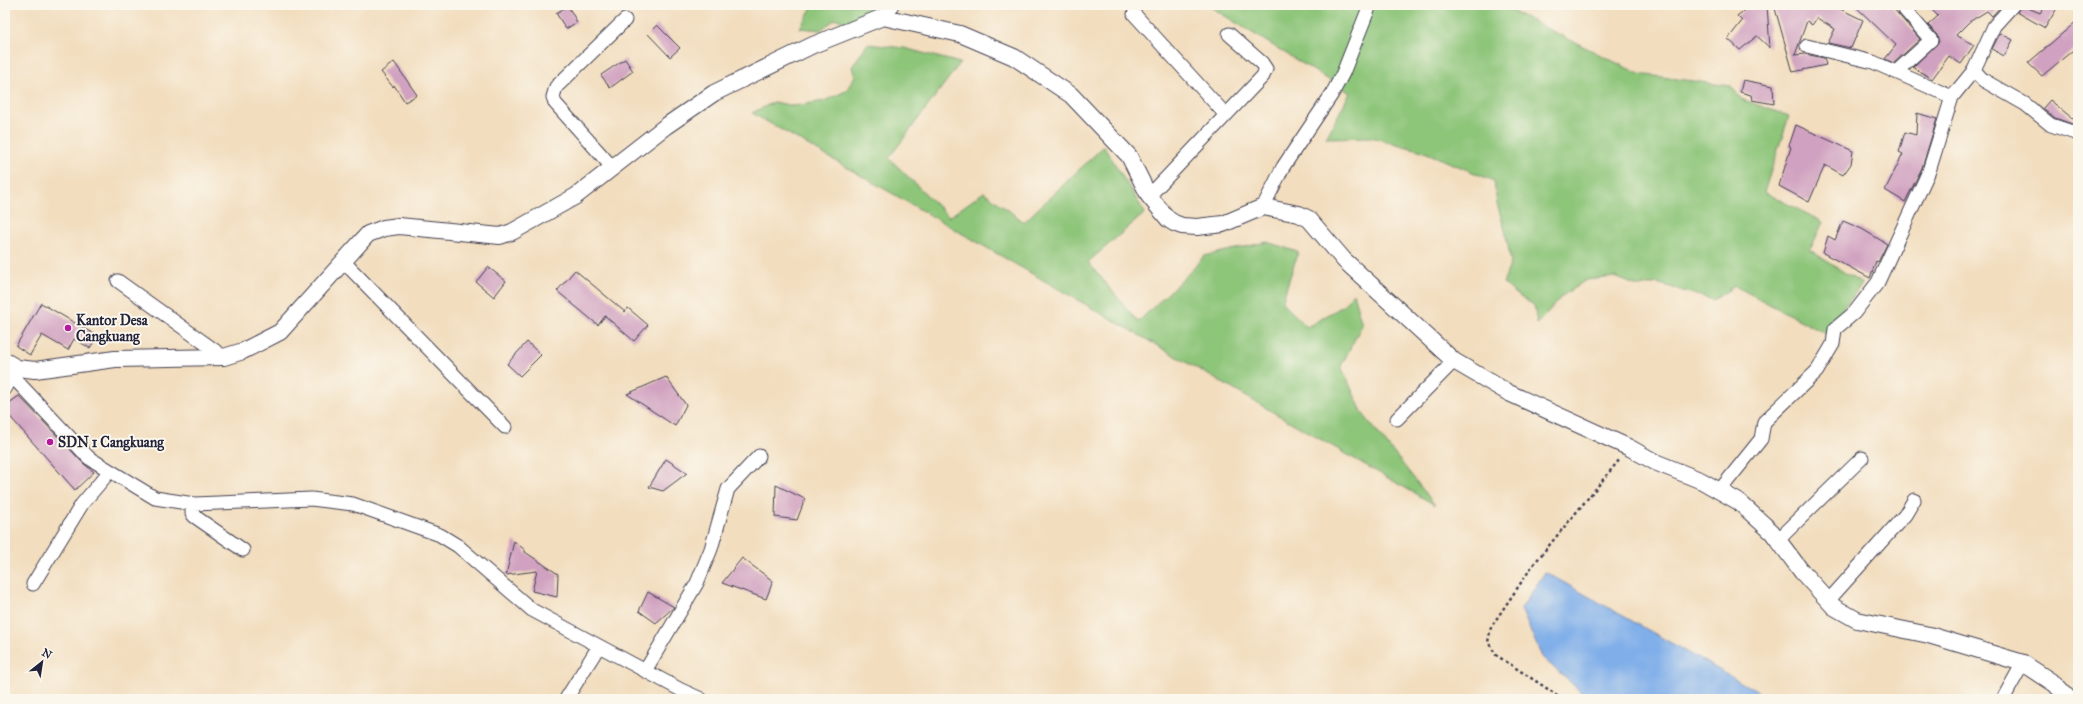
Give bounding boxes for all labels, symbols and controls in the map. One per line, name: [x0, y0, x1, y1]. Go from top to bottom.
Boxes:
place label: Kantor Desa Cangkuang: [76, 312, 149, 346]
marker: Kantor Desa Cangkuang: [63, 323, 73, 333]
place label: SDN 1 Cangkuang: [58, 434, 164, 452]
marker: SDN 1 Cangkuang: [45, 437, 55, 447]
north arrow: [22, 642, 62, 682]
text: N: [39, 646, 55, 662]

